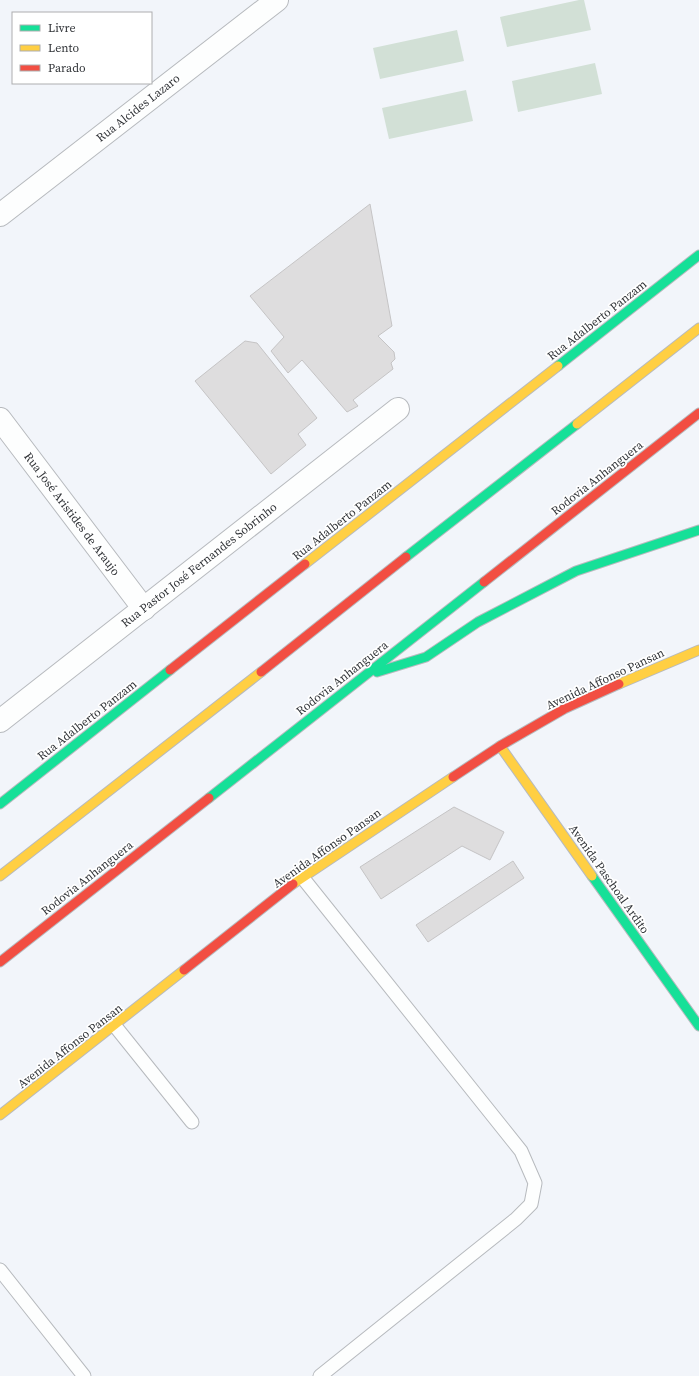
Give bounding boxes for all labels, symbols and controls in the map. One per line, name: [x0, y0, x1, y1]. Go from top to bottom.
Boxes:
legend: [12, 12, 152, 84]
text: Livre: [48, 20, 76, 36]
text: Lento: [48, 40, 79, 56]
text: Parado: [48, 60, 86, 76]
street label: Rua Alcides Lazaro: [93, 70, 183, 146]
street label: Rua Adalberto Panzam: [544, 276, 650, 364]
street label: Rodovia Anhanguera: [548, 437, 647, 519]
street label: Rua José Aristides de Araujo: [20, 449, 124, 579]
street label: Rua Adalberto Panzam: [289, 476, 395, 564]
street label: Rua Pastor José Fernandes Sobrinho: [118, 499, 281, 631]
street label: Rodovia Anhanguera: [293, 637, 392, 719]
street label: Avenida Affonso Pansan: [543, 645, 667, 713]
street label: Rua Adalberto Panzam: [34, 676, 140, 764]
street label: Avenida Affonso Pansan: [270, 805, 384, 891]
street label: Avenida Paschoal Ardito: [565, 821, 653, 937]
street label: Rodovia Anhanguera: [38, 837, 137, 919]
street label: Avenida Affonso Pansan: [14, 1000, 126, 1092]

